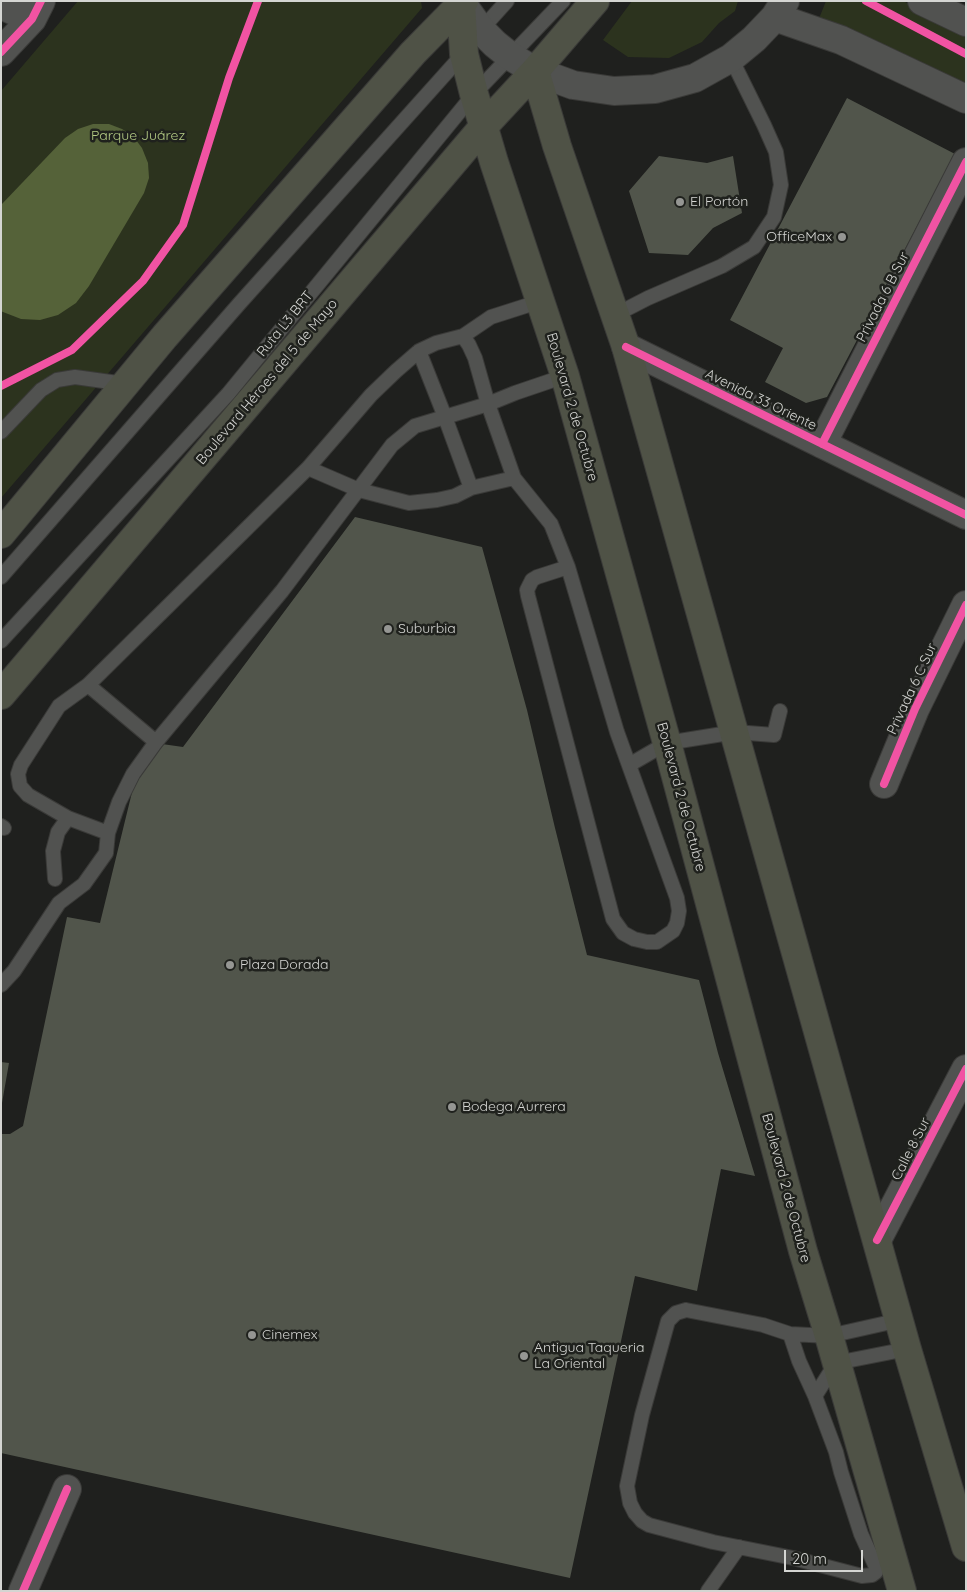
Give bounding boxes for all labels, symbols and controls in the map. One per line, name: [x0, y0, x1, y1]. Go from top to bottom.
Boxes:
park label: Parque Juárez: [91, 128, 185, 144]
place label: El Portón: [690, 194, 748, 210]
marker: El Portón: [674, 196, 686, 208]
place label: OfficeMax: [766, 229, 832, 245]
marker: OfficeMax: [836, 231, 848, 243]
street label: Privada 6 B Sur: [853, 249, 913, 345]
street label: Ruta L3 BRT: [253, 288, 317, 360]
street label: Boulevard Héroes del 5 de Mayo: [193, 296, 341, 468]
street label: Boulevard 2 de Octubre: [543, 331, 601, 483]
street label: Avenida 33 Oriente: [702, 366, 820, 434]
place label: Suburbia: [398, 621, 456, 637]
marker: Suburbia: [382, 623, 394, 635]
street label: Privada 6 C Sur: [883, 641, 941, 737]
street label: Boulevard 2 de Octubre: [653, 721, 709, 873]
place label: Plaza Dorada: [240, 957, 328, 973]
marker: Plaza Dorada: [224, 959, 236, 971]
place label: Bodega Aurrera: [462, 1099, 566, 1115]
marker: Bodega Aurrera: [446, 1101, 458, 1113]
street label: Boulevard 2 de Octubre: [758, 1112, 814, 1264]
street label: Calle 8 Sur: [888, 1115, 934, 1183]
place label: Cinemex: [262, 1327, 317, 1343]
marker: Cinemex: [246, 1329, 258, 1341]
place label: Antigua Taqueria La Oriental: [534, 1340, 645, 1372]
marker: Antigua Taqueria La Oriental: [518, 1350, 530, 1362]
scale bar: [787, 1540, 866, 1572]
text: 20 m: [792, 1549, 827, 1568]

